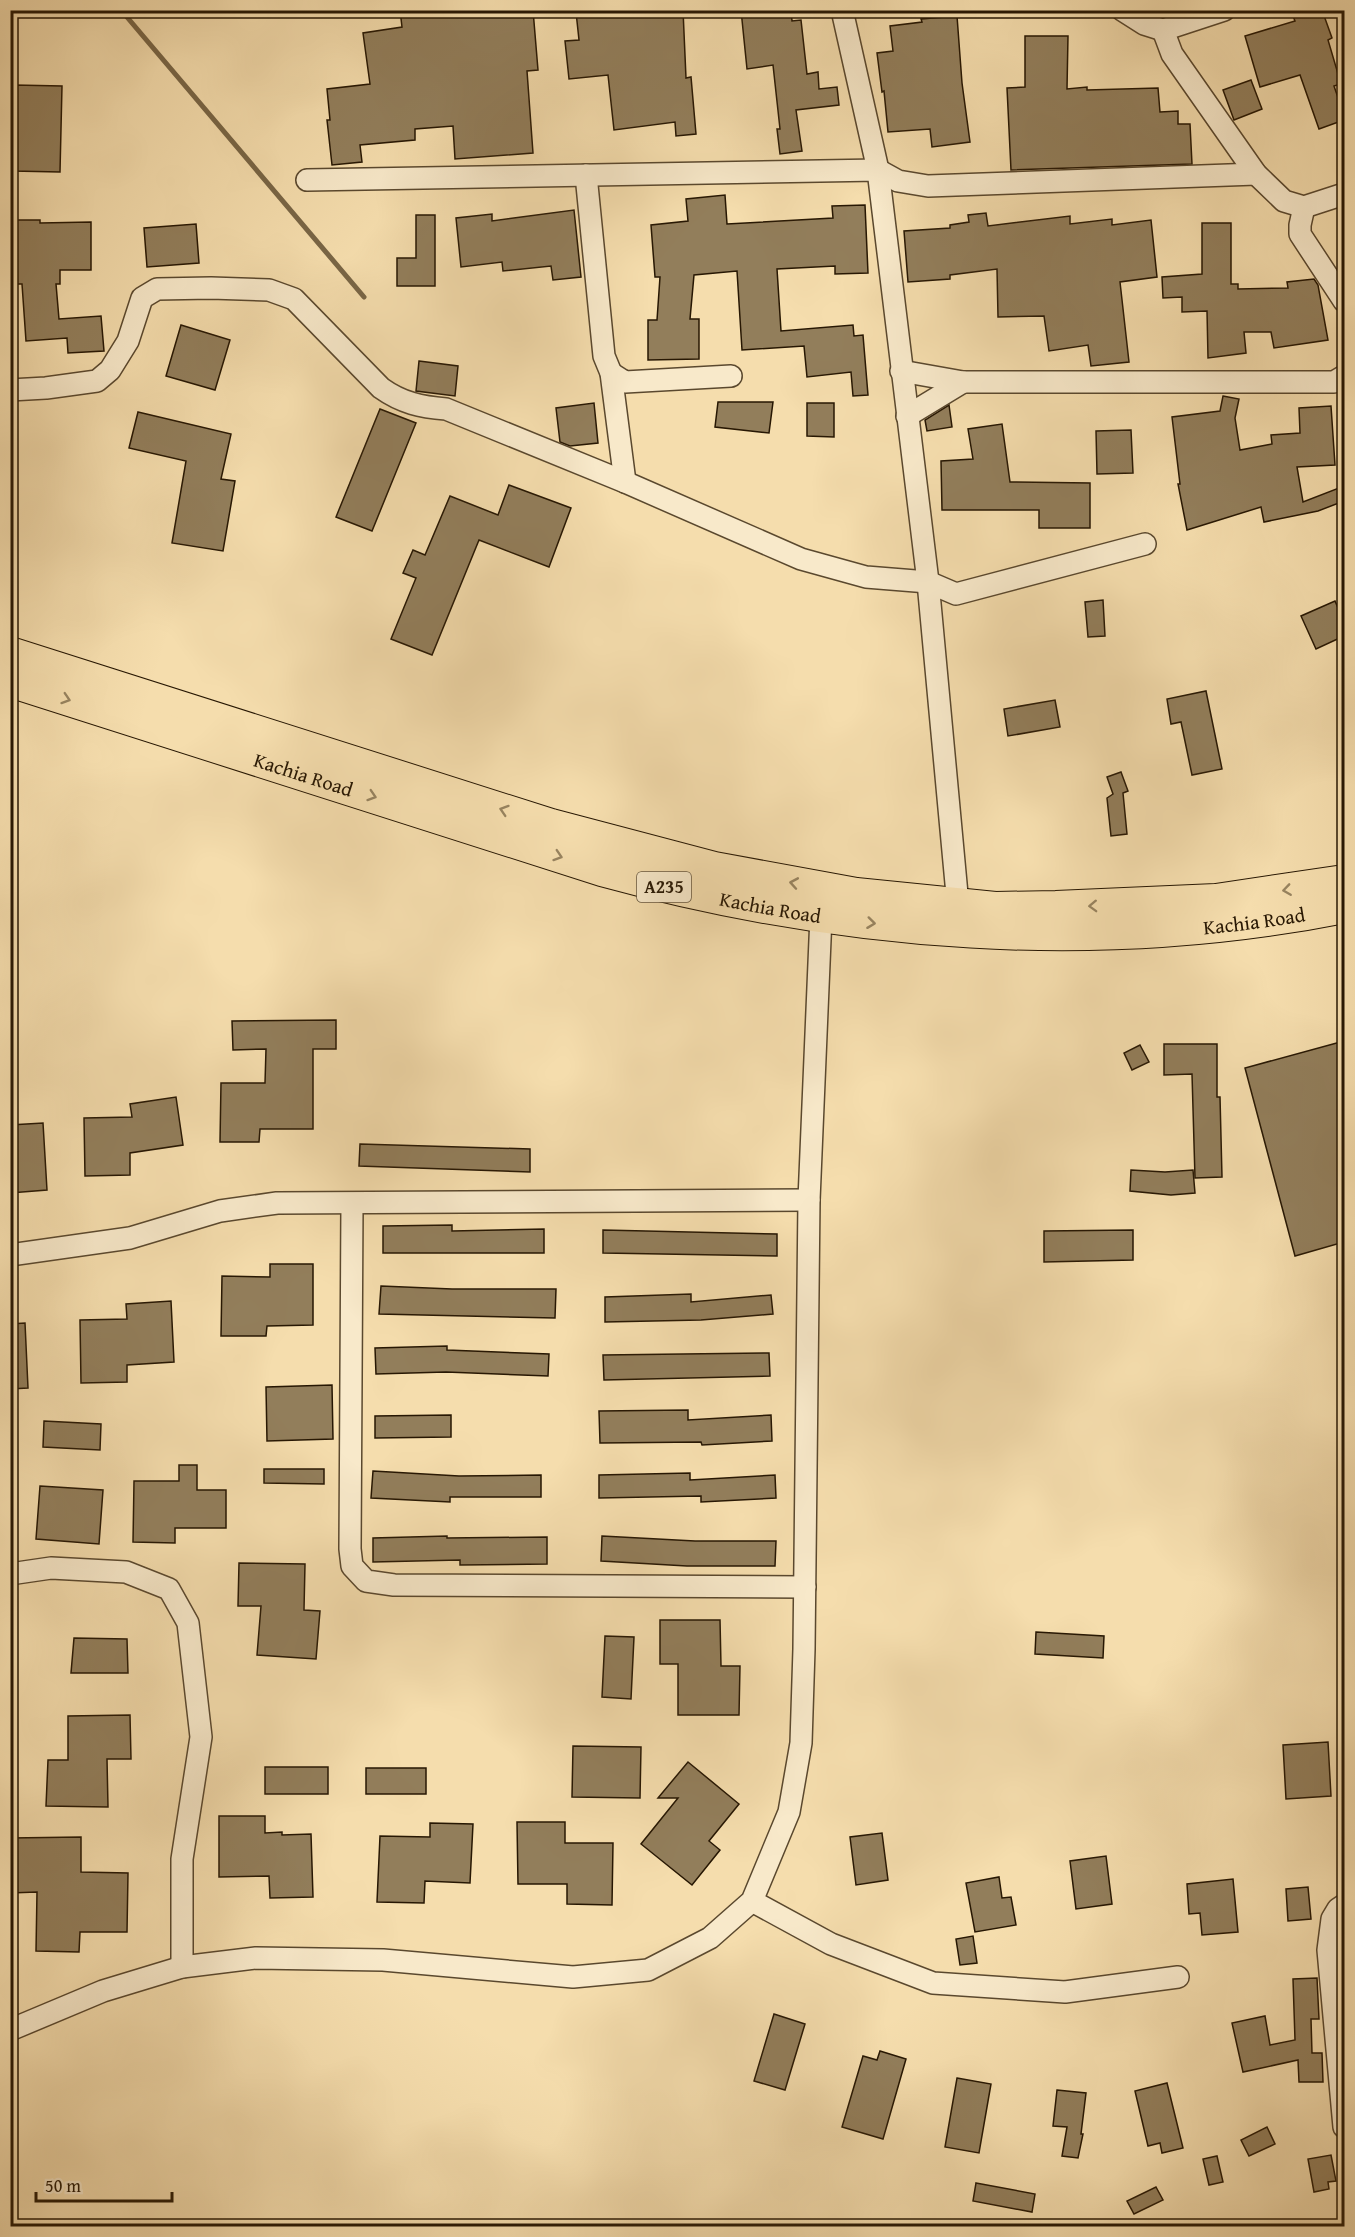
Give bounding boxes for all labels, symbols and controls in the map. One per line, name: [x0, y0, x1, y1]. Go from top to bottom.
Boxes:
one-way arrow: [60, 691, 71, 704]
street label: Kachia Road: [250, 745, 357, 804]
one-way arrow: [366, 789, 377, 802]
one-way arrow: [499, 804, 510, 817]
one-way arrow: [552, 848, 563, 861]
road number: A235: [637, 872, 691, 902]
one-way arrow: [790, 877, 800, 890]
street label: Kachia Road: [717, 884, 823, 930]
one-way arrow: [1282, 884, 1291, 896]
street label: Kachia Road: [1202, 899, 1307, 942]
one-way arrow: [1088, 900, 1097, 913]
one-way arrow: [866, 916, 876, 929]
scale bar: [36, 2165, 172, 2203]
text: 50 m: [45, 2172, 81, 2199]

